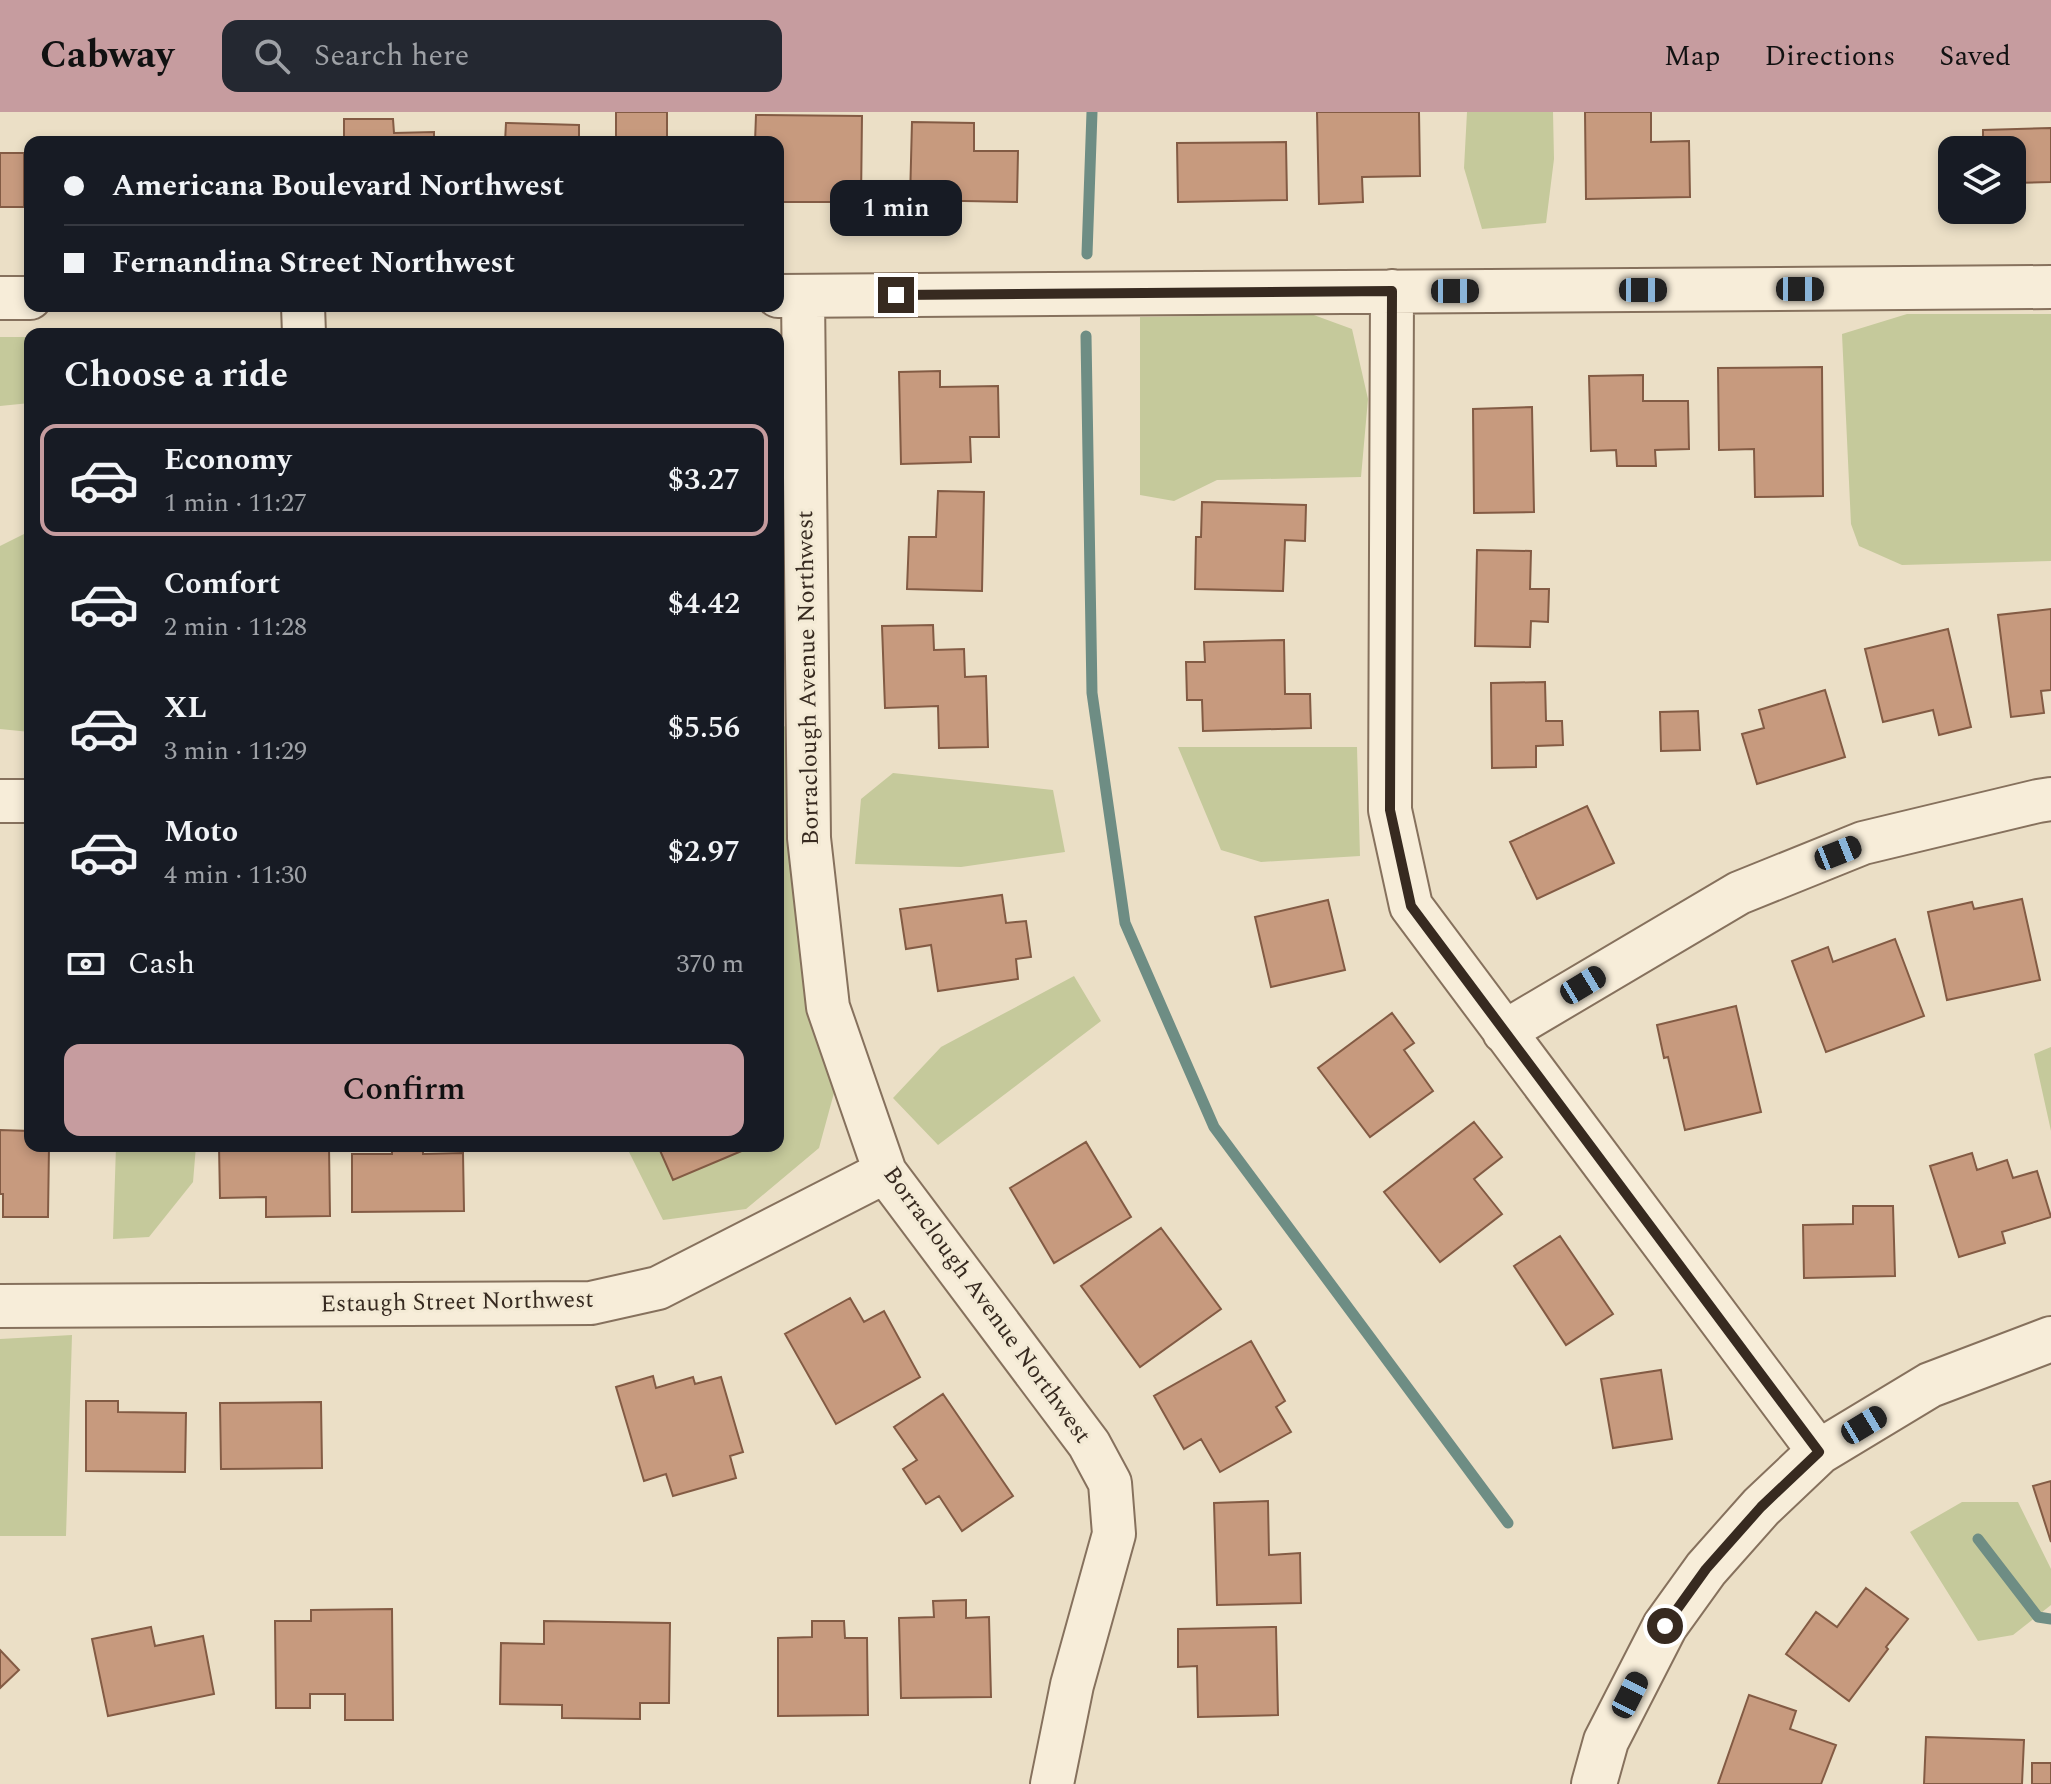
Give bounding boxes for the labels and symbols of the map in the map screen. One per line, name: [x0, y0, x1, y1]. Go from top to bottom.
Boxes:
callout: 1 min: [830, 179, 962, 235]
route end: [878, 277, 914, 313]
car: [1776, 277, 1824, 301]
car: [1619, 278, 1667, 302]
car: [1431, 279, 1479, 303]
street label: Borraclough Avenue Northwest: [787, 510, 829, 846]
car: [1811, 833, 1865, 873]
car: [1556, 962, 1610, 1008]
street label: Borraclough Avenue Northwest: [874, 1159, 1100, 1451]
street label: Estaugh Street Northwest: [320, 1282, 594, 1322]
car: [1837, 1402, 1891, 1448]
route start: [1647, 1608, 1683, 1644]
car: [1608, 1668, 1652, 1722]

